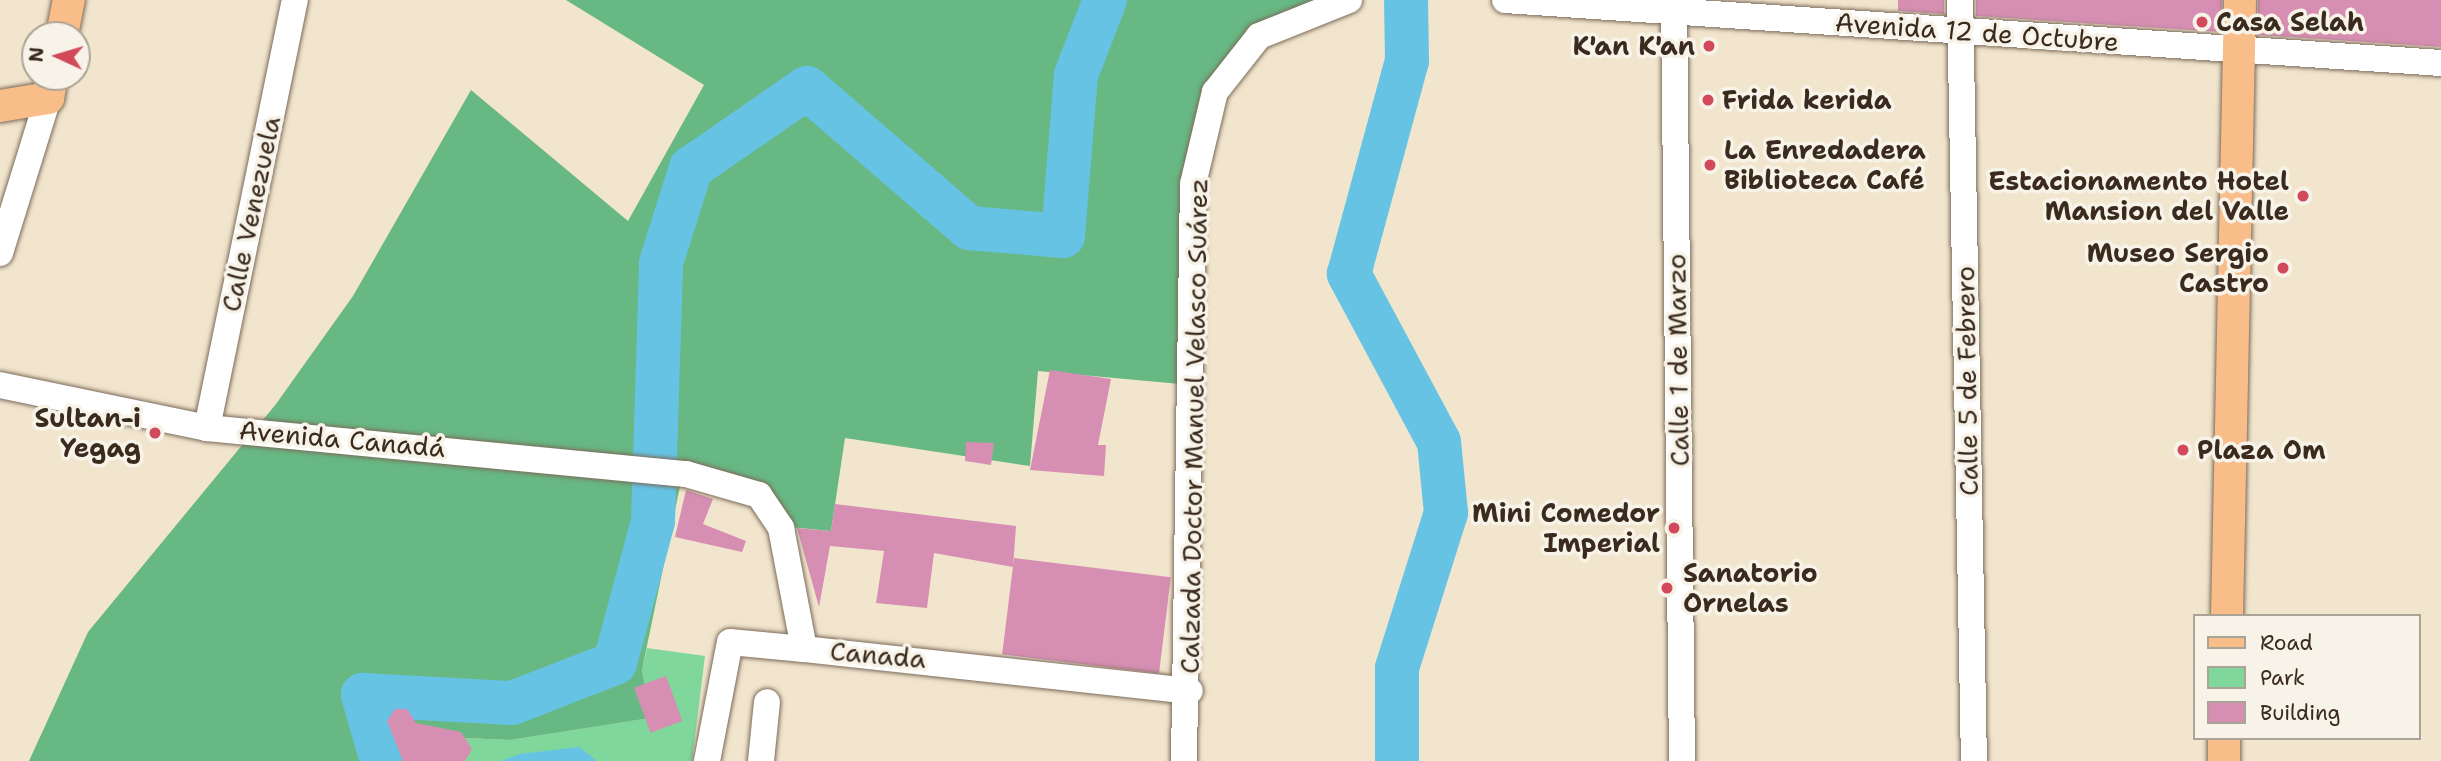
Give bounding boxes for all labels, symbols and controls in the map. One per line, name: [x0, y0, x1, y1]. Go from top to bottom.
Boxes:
place label: Casa Selah: [2216, 6, 2364, 38]
street label: Avenida 12 de Octubre: [1834, 7, 2120, 57]
marker: Casa Selah: [2194, 14, 2210, 30]
north arrow: [21, 21, 91, 91]
place label: K'an K'an: [1573, 30, 1695, 62]
marker: K'an K'an: [1701, 38, 1717, 54]
text: N: [24, 46, 50, 63]
place label: Frida kerida: [1722, 84, 1892, 116]
marker: Frida kerida: [1700, 92, 1716, 108]
street label: Calle Venezuela: [215, 114, 287, 314]
place label: La Enredadera Biblioteca Café: [1724, 134, 1926, 196]
marker: La Enredadera Biblioteca Café: [1702, 157, 1718, 173]
place label: Estacionamento Hotel Mansion del Valle: [1988, 165, 2289, 227]
street label: Calzada Doctor Manuel Velasco Suárez: [1174, 178, 1214, 674]
marker: Estacionamento Hotel Mansion del Valle: [2295, 188, 2311, 204]
place label: Museo Sergio Castro: [2087, 237, 2269, 298]
street label: Calle 1 de Marzo: [1661, 253, 1695, 467]
marker: Museo Sergio Castro: [2275, 260, 2291, 276]
street label: Calle 5 de Febrero: [1949, 266, 1985, 496]
place label: Sultan-i Yegag: [34, 402, 141, 464]
street label: Avenida Canadá: [238, 414, 446, 464]
marker: Sultan-i Yegag: [147, 425, 163, 441]
place label: Plaza Om: [2197, 434, 2326, 466]
marker: Plaza Om: [2175, 442, 2191, 458]
place label: Mini Comedor Imperial: [1472, 497, 1660, 558]
marker: Mini Comedor Imperial: [1666, 520, 1682, 536]
place label: Sanatorio Ornelas: [1683, 557, 1818, 618]
marker: Sanatorio Ornelas: [1657, 578, 1677, 598]
legend: [2192, 614, 2420, 740]
text: Road: [2260, 629, 2313, 657]
street label: Canada: [829, 635, 927, 675]
text: Park: [2260, 664, 2305, 692]
text: Building: [2260, 699, 2340, 727]

